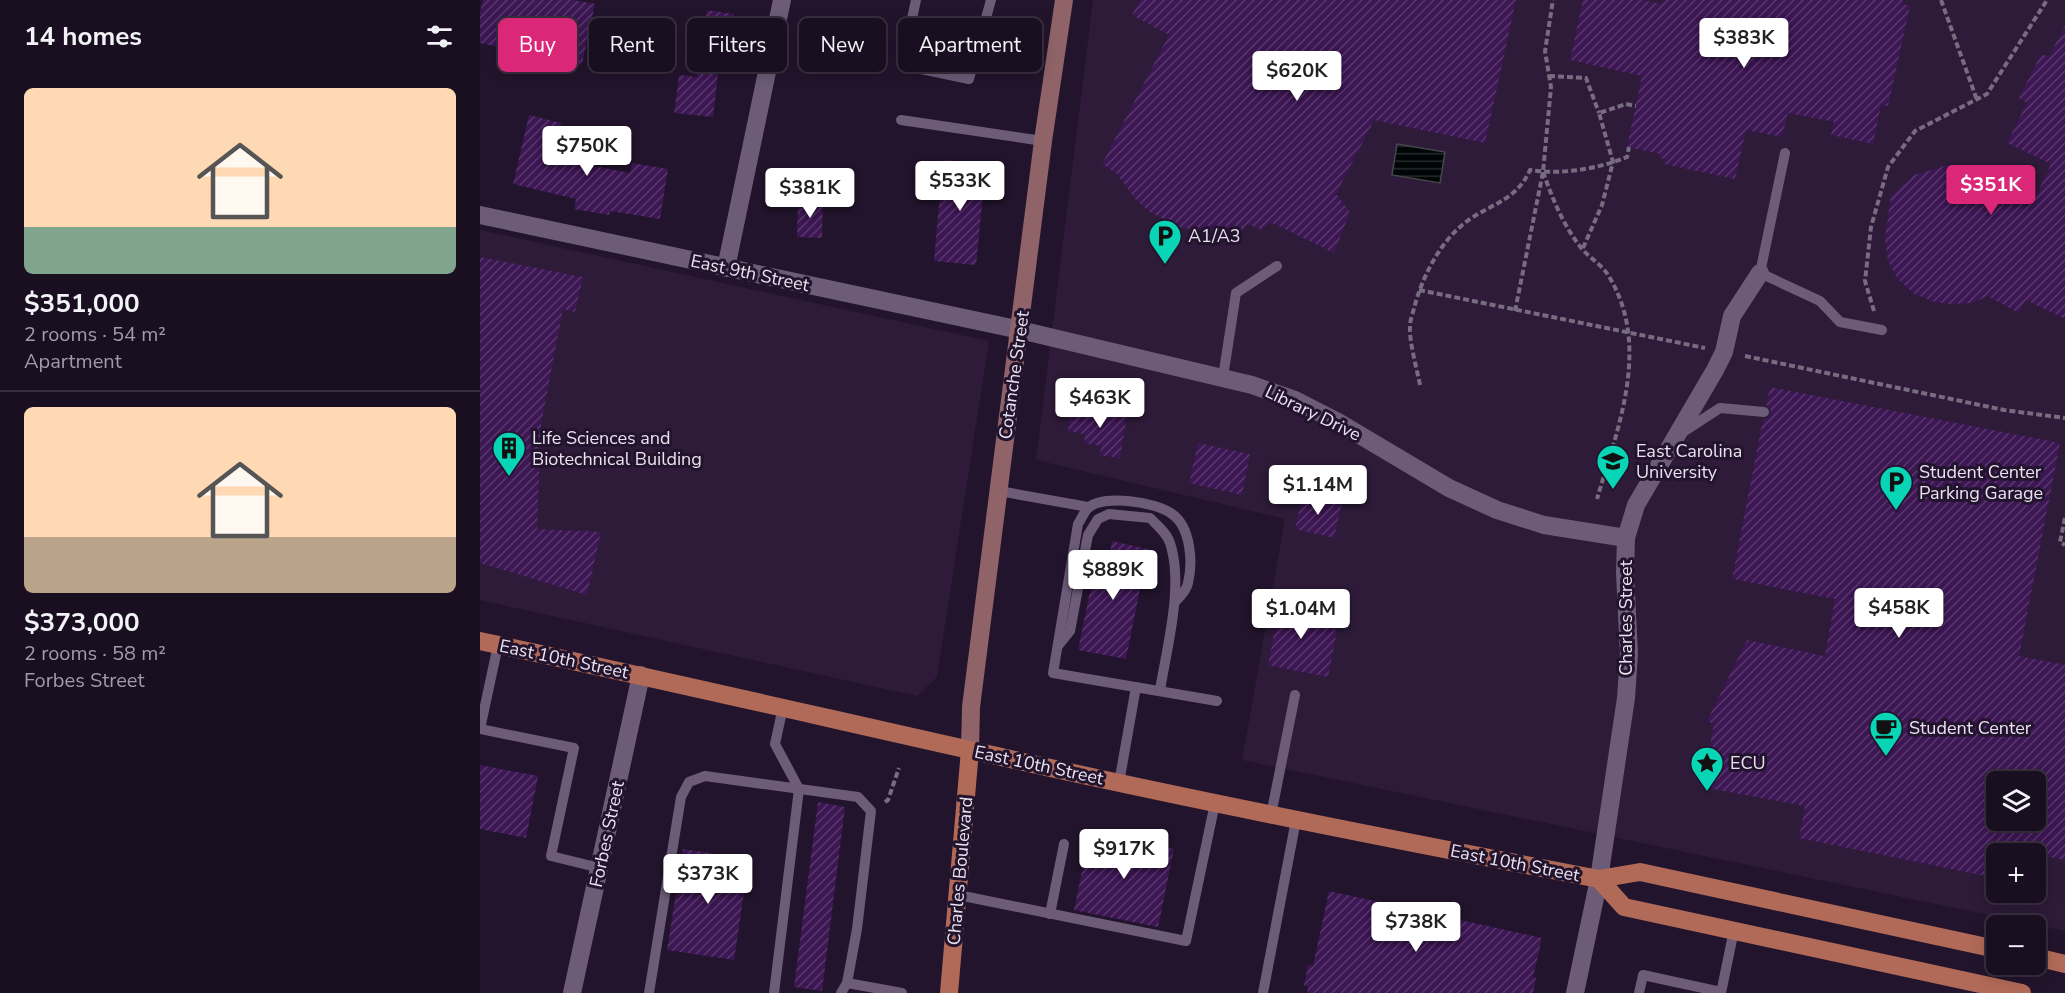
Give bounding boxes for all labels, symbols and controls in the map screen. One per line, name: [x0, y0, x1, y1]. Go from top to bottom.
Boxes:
chip: Buy: [498, 18, 577, 72]
chip: Rent: [589, 18, 675, 72]
chip: Filters: [687, 18, 787, 72]
chip: New: [799, 18, 886, 72]
chip: Apartment: [898, 18, 1042, 72]
pin: $383K: [1702, 18, 1786, 69]
text: 14 homes: [24, 19, 142, 54]
icon: filters: [423, 20, 456, 53]
text: $383K: [1713, 24, 1775, 51]
pin: $620K: [1255, 51, 1339, 102]
text: $620K: [1266, 57, 1328, 84]
pin: $750K: [545, 126, 629, 177]
icon: home: [186, 127, 294, 235]
text: $750K: [556, 132, 618, 159]
pin: $533K: [918, 161, 1002, 212]
pin: $351K: [1949, 165, 2033, 216]
text: $533K: [929, 167, 991, 194]
pin: $381K: [768, 168, 852, 219]
text: $351K: [1960, 171, 2022, 198]
text: $381K: [779, 174, 841, 201]
parking icon: A1/A3: [1147, 218, 1183, 265]
place label: A1/A3: [1188, 224, 1241, 248]
street label: East 9th Street: [689, 249, 812, 297]
text: $351,000: [24, 286, 140, 321]
street label: Cotanche Street: [993, 309, 1035, 441]
text: 2 rooms · 54 m²: [24, 321, 166, 348]
text: Apartment: [24, 348, 122, 375]
pin: $463K: [1058, 378, 1142, 429]
street label: Library Drive: [1261, 379, 1365, 447]
text: $463K: [1069, 384, 1131, 411]
place label: Life Sciences and Biotechnical Building: [532, 426, 702, 471]
building icon: Life Sciences and Biotechnical Building: [491, 430, 527, 477]
place label: East Carolina University: [1636, 439, 1742, 484]
school or university icon: East Carolina University: [1595, 443, 1631, 490]
icon: home: [186, 446, 294, 554]
place label: Student Center Parking Garage: [1919, 460, 2043, 505]
parking icon: Student Center Parking Garage: [1878, 464, 1914, 511]
pin: $1.14M: [1269, 465, 1367, 516]
text: $1.14M: [1283, 471, 1353, 498]
pin: $889K: [1071, 550, 1155, 601]
text: $889K: [1082, 556, 1144, 583]
street label: Charles Street: [1614, 560, 1638, 676]
pin: $458K: [1857, 588, 1941, 639]
pin: $1.04M: [1252, 589, 1350, 640]
text: $458K: [1868, 594, 1930, 621]
text: $1.04M: [1266, 595, 1336, 622]
text: $373,000: [24, 605, 140, 640]
street label: East 10th Street: [497, 634, 631, 685]
text: 2 rooms · 58 m²: [24, 640, 166, 667]
text: Forbes Street: [24, 667, 145, 694]
cafe icon: Student Center: [1868, 710, 1904, 757]
place label: Student Center: [1909, 716, 2032, 740]
street label: East 10th Street: [972, 740, 1106, 791]
place icon: ECU: [1689, 745, 1725, 792]
place label: ECU: [1730, 751, 1766, 775]
map controls: [1986, 771, 2046, 975]
button: layers: [1986, 771, 2046, 831]
street label: Forbes Street: [584, 778, 630, 890]
street label: Charles Boulevard: [942, 796, 978, 946]
pin: $917K: [1082, 829, 1166, 880]
text: $917K: [1093, 835, 1155, 862]
street label: East 10th Street: [1448, 839, 1582, 887]
button: +: [1986, 843, 2046, 903]
pin: $373K: [666, 854, 750, 905]
text: $373K: [677, 860, 739, 887]
pin: $738K: [1374, 902, 1458, 953]
text: $738K: [1385, 908, 1447, 935]
button: −: [1986, 915, 2046, 975]

